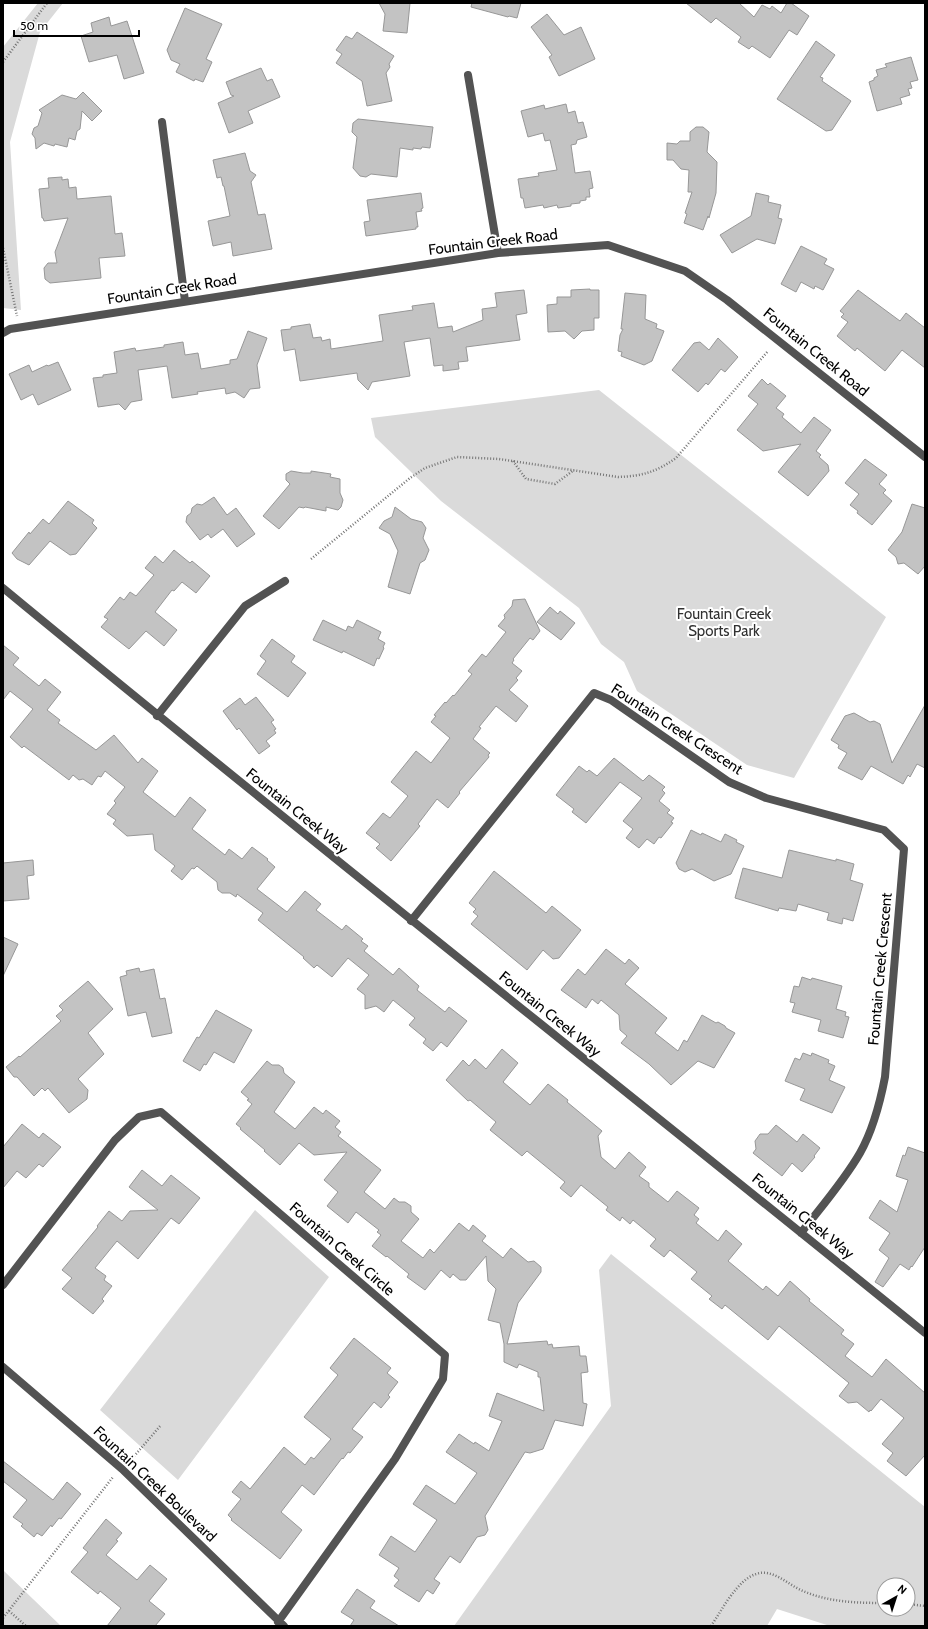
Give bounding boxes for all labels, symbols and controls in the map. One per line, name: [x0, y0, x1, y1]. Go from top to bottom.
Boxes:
scale bar: [14, 12, 139, 38]
text: 50 m: [20, 18, 48, 33]
street label: Fountain Creek Road: [427, 225, 559, 259]
street label: Fountain Creek Road: [106, 270, 238, 308]
street label: Fountain Creek Road: [760, 304, 872, 400]
park label: Fountain Creek Sports Park: [677, 605, 772, 640]
street label: Fountain Creek Crescent: [608, 680, 746, 778]
street label: Fountain Creek Way: [242, 764, 352, 858]
street label: Fountain Creek Crescent: [864, 892, 896, 1046]
street label: Fountain Creek Way: [495, 967, 605, 1061]
street label: Fountain Creek Way: [748, 1169, 858, 1263]
street label: Fountain Creek Circle: [286, 1198, 398, 1300]
street label: Fountain Creek Boulevard: [90, 1422, 220, 1546]
north arrow: [876, 1577, 916, 1617]
text: N: [895, 1581, 910, 1597]

